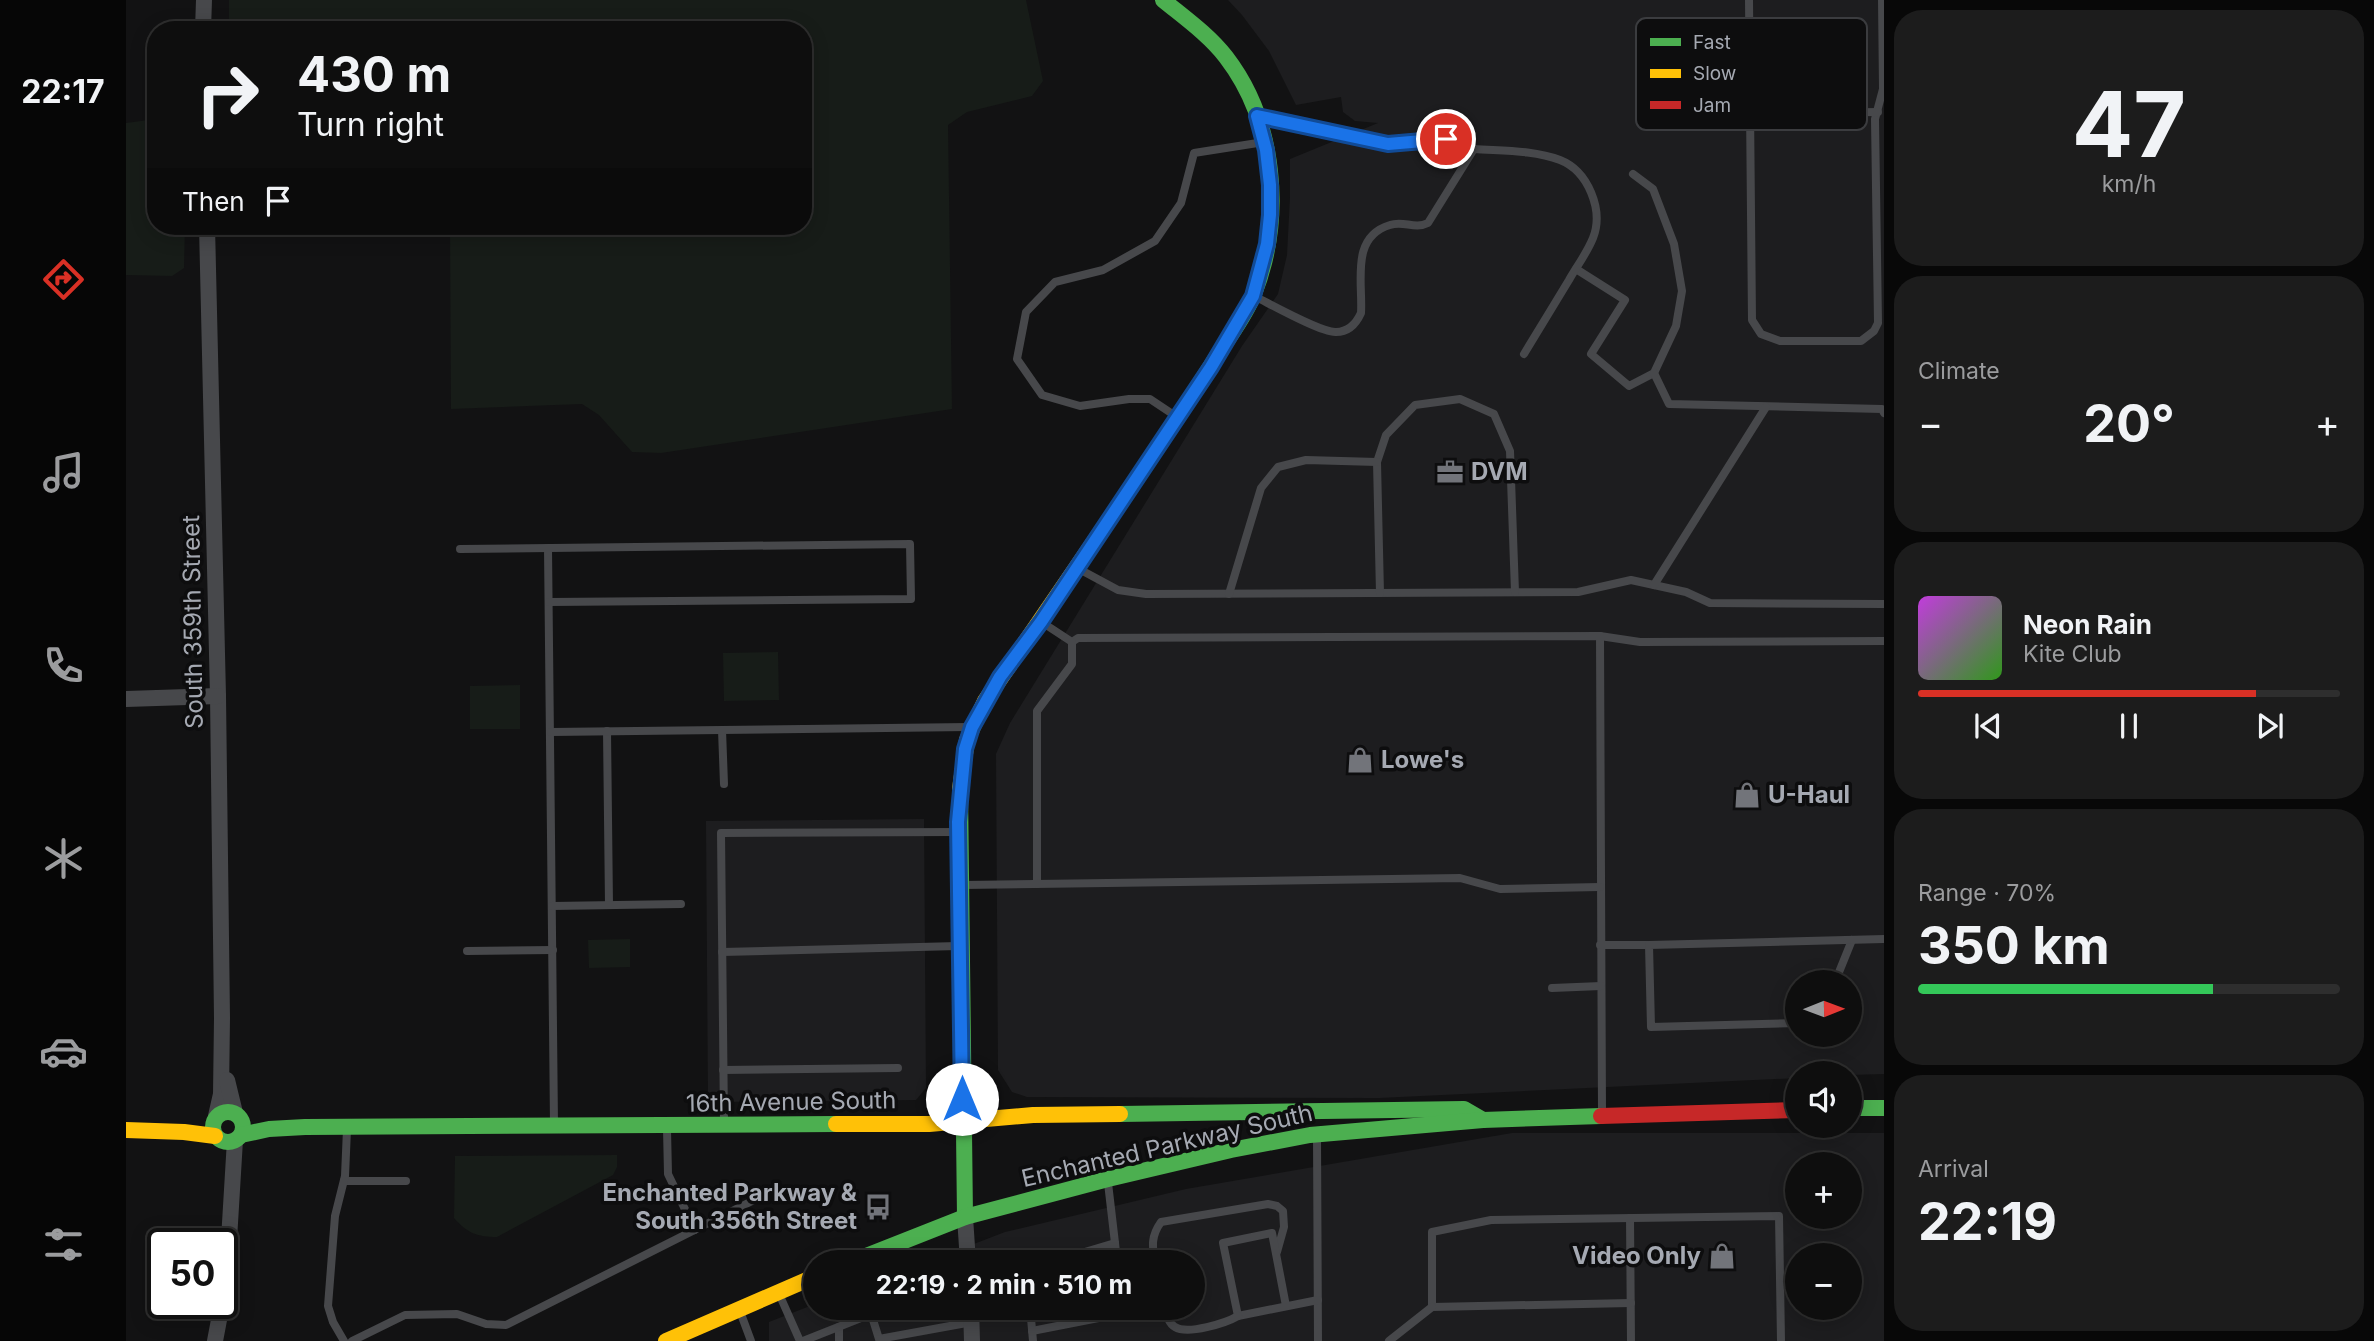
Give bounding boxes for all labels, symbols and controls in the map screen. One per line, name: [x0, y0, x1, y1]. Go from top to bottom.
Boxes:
legend: [1636, 18, 1867, 130]
text: Fast: [1693, 31, 1731, 54]
text: 430 m: [297, 45, 451, 104]
icon: right: [182, 49, 273, 140]
text: Slow: [1693, 62, 1736, 85]
text: 47: [2072, 69, 2186, 179]
text: 22:17: [21, 72, 105, 111]
text: Jam: [1693, 94, 1731, 117]
text: Turn right: [297, 105, 444, 144]
pin: [1416, 109, 1476, 169]
icon: arrive: [1427, 120, 1465, 158]
text: km/h: [2102, 170, 2156, 198]
icon: arrive: [259, 182, 297, 220]
text: Then: [182, 186, 245, 217]
icon: directions: [39, 255, 88, 304]
text: Climate: [1918, 357, 2000, 385]
text: 20°: [2083, 392, 2175, 455]
text: −: [1918, 400, 1943, 446]
text: +: [2315, 400, 2340, 446]
icon: music: [39, 448, 88, 497]
office icon: DVM: [1435, 457, 1465, 487]
place label: DVM: [1471, 457, 1528, 486]
street label: South 359th Street: [176, 515, 209, 729]
text: Neon Rain: [2023, 609, 2152, 640]
text: Kite Club: [2023, 640, 2122, 668]
icon: phone: [39, 641, 88, 690]
icon: previous: [1969, 707, 2007, 745]
icon: pause: [2110, 707, 2148, 745]
icon: next: [2251, 707, 2289, 745]
shop icon: Lowe's: [1345, 745, 1375, 775]
place label: Lowe's: [1381, 745, 1464, 774]
shop icon: U-Haul: [1732, 780, 1762, 810]
place label: U-Haul: [1768, 780, 1850, 809]
icon: climate: [39, 834, 88, 883]
text: Range · 70%: [1918, 879, 2056, 907]
text: 350 km: [1918, 914, 2110, 977]
north arrow: [1785, 970, 1862, 1046]
map controls: [1785, 970, 1862, 1320]
icon: car: [39, 1027, 88, 1076]
button: sound: [1785, 1061, 1862, 1138]
position arrow: [925, 1062, 999, 1136]
street label: 16th Avenue South: [685, 1085, 896, 1118]
street label: Enchanted Parkway South: [1019, 1098, 1315, 1193]
button: +: [1785, 1152, 1862, 1229]
text: Arrival: [1918, 1155, 1989, 1183]
place label: Enchanted Parkway & South 356th Street: [603, 1178, 858, 1235]
text: 22:19: [1918, 1190, 2057, 1253]
bus stop icon: Enchanted Parkway & South 356th Street: [863, 1192, 893, 1222]
icon: filters: [39, 1220, 88, 1269]
speed limit sign: 50: [147, 1228, 238, 1319]
place label: Video Only: [1572, 1241, 1702, 1270]
shop icon: Video Only: [1707, 1241, 1737, 1271]
button: −: [1785, 1243, 1862, 1320]
text: 22:19 · 2 min · 510 m: [876, 1269, 1132, 1300]

